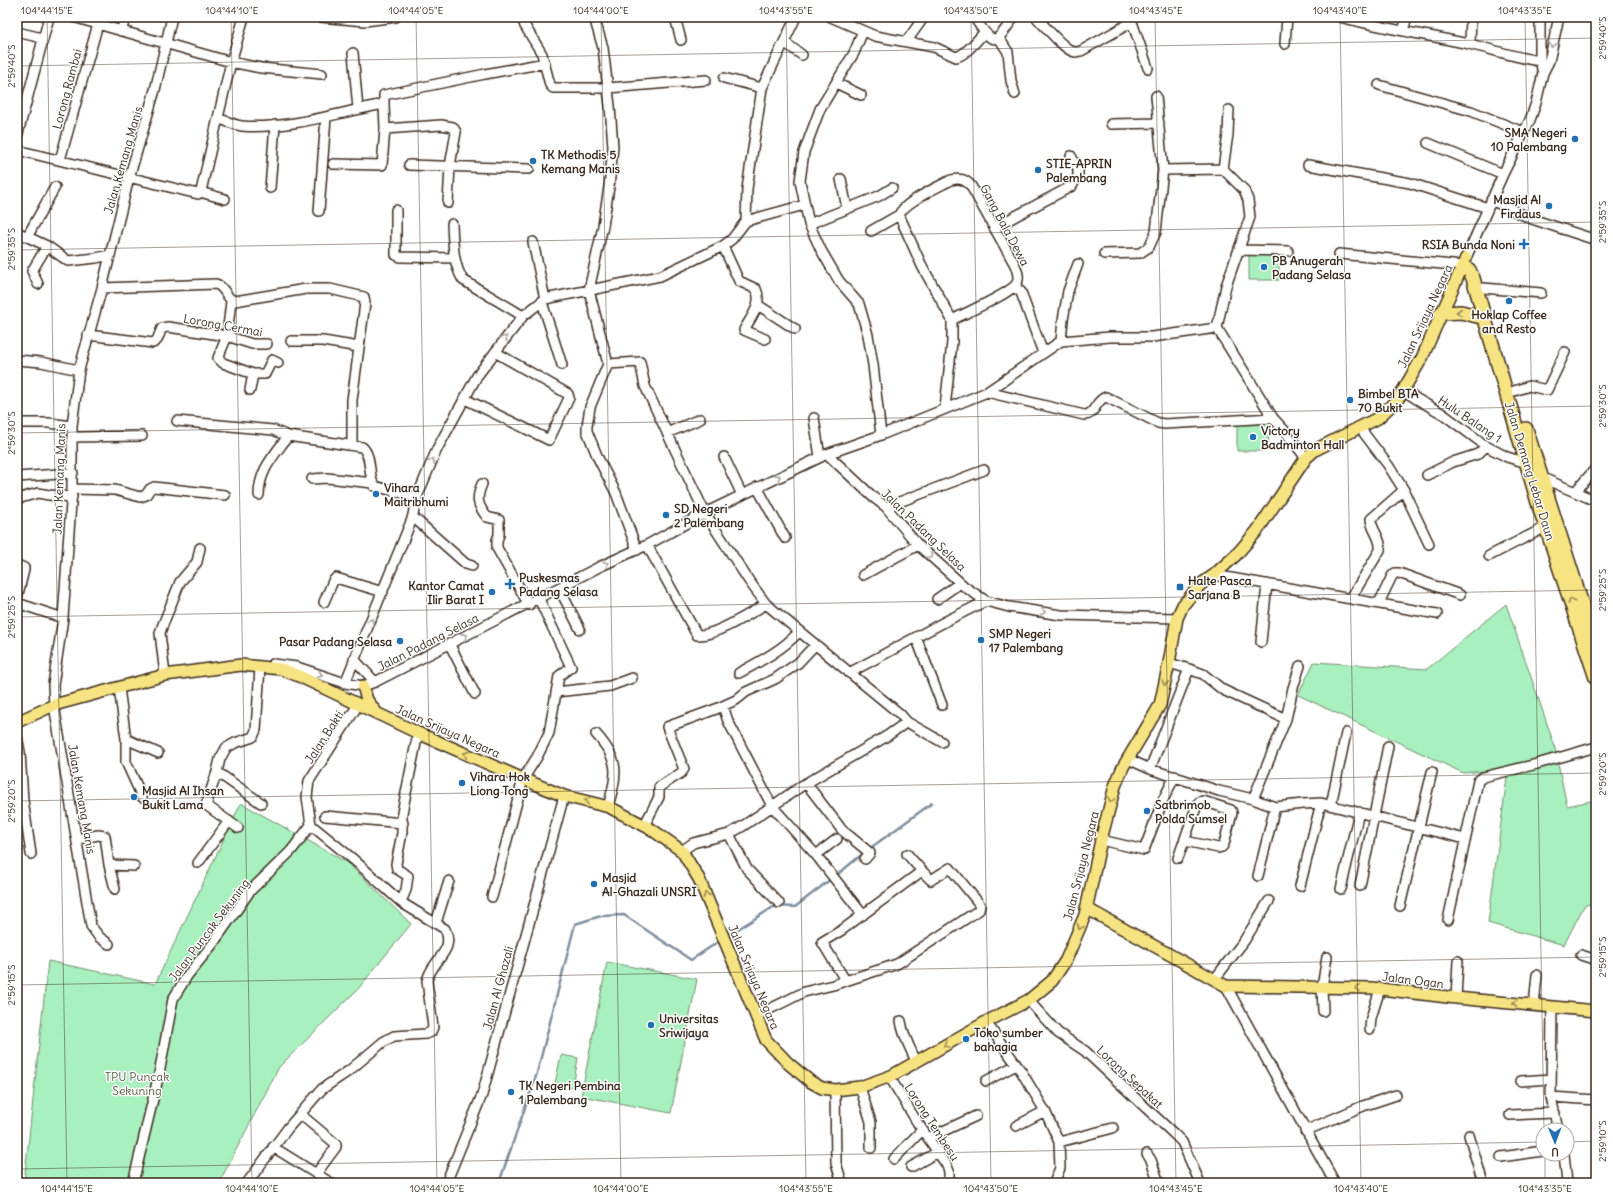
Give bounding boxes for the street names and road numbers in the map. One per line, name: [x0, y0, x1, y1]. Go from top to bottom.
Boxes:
street label: Lorong Rambai: [49, 47, 85, 131]
street label: Jalan Kemang Manis: [100, 104, 146, 216]
street label: Gang Bala Dewa: [977, 182, 1033, 269]
street label: Jalan Srijaya Negara: [1394, 262, 1456, 370]
street label: Lorong Cermai: [182, 311, 264, 339]
street label: Hulu Balang 1: [1435, 392, 1505, 446]
street label: Jalan Demang Lebar Daun: [1502, 400, 1558, 542]
street label: Jalan Kemang Manis: [50, 423, 68, 535]
street label: Jalan Padang Selasa: [879, 486, 969, 574]
street label: Jalan Padang Selasa: [375, 610, 481, 674]
street label: Jalan Srijaya Negara: [394, 701, 502, 761]
street label: Jalan Bakti: [301, 708, 347, 766]
street label: Jalan Kemang Manis: [65, 743, 99, 855]
street label: Jalan Srijaya Negara: [1060, 810, 1102, 922]
street label: Jalan Puncak Sekuning: [165, 876, 253, 984]
street label: Jalan Srijaya Negara: [725, 922, 783, 1032]
street label: Jalan Al Ghazali: [480, 945, 516, 1031]
street label: Jalan Ogan: [1381, 969, 1445, 991]
street label: Lorong Sepakat: [1094, 1043, 1166, 1111]
street label: Lorong Tembesu: [901, 1081, 963, 1163]

